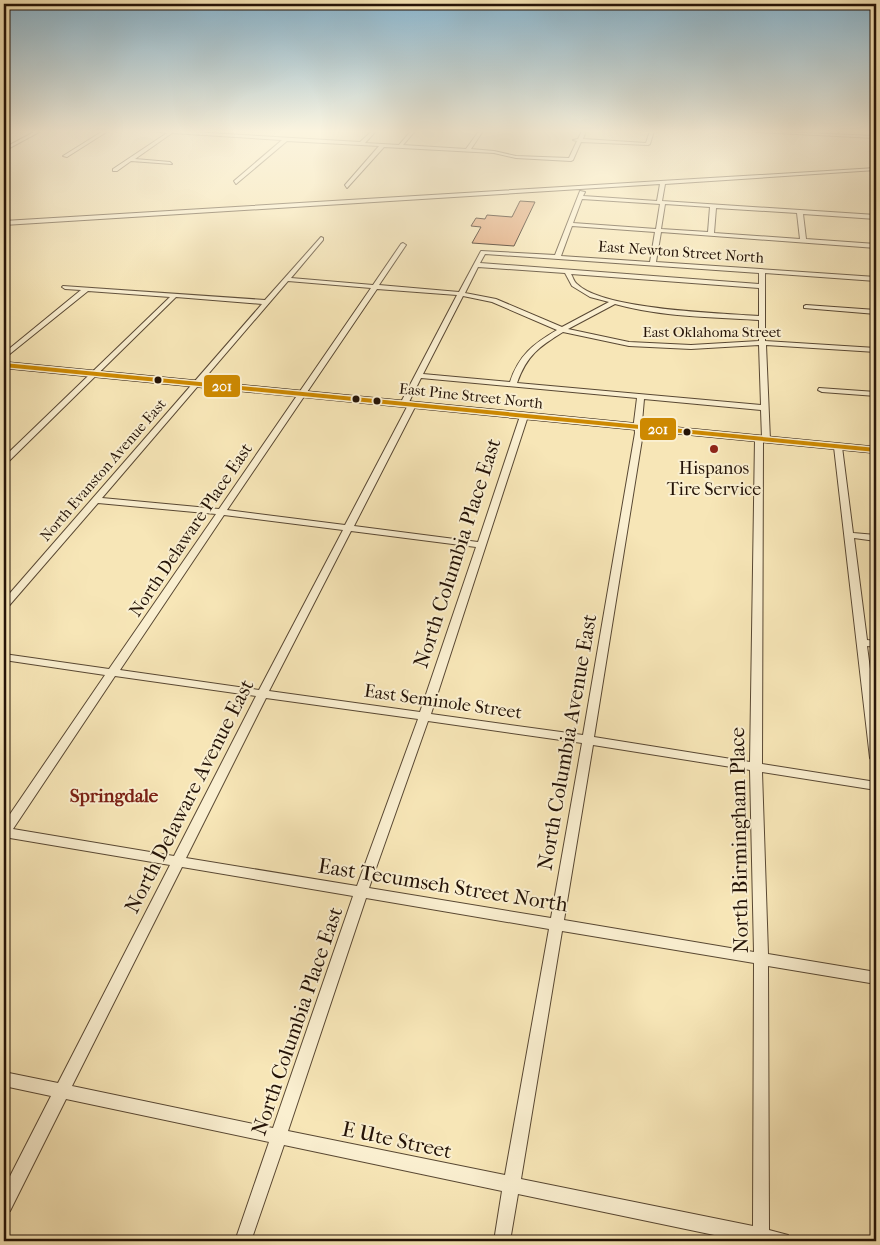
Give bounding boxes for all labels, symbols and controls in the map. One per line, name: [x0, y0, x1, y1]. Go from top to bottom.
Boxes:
street label: East Newton Street North: [597, 237, 765, 267]
street label: East Oklahoma Street: [643, 323, 782, 341]
line badge: 201: [203, 374, 241, 398]
unlabelled marker: [153, 375, 163, 385]
text: 201: [212, 378, 232, 395]
street label: East Pine Street North: [398, 379, 544, 413]
unlabelled marker: [351, 394, 361, 404]
street label: North Evanston Avenue East: [36, 395, 170, 545]
unlabelled marker: [372, 396, 382, 406]
line badge: 201: [639, 417, 677, 441]
text: 201: [648, 421, 668, 438]
unlabelled marker: [682, 427, 692, 437]
street label: North Columbia Place East: [409, 435, 506, 671]
street label: North Delaware Place East: [125, 439, 257, 621]
marker: Hispanos Tire Service: [708, 443, 720, 455]
place label: Hispanos Tire Service: [667, 458, 761, 500]
street label: North Columbia Avenue East: [533, 612, 601, 872]
street label: North Delaware Avenue East: [119, 675, 259, 917]
street label: East Seminole Street: [363, 681, 524, 724]
street label: North Birmingham Place: [725, 727, 753, 953]
district label: Springdale: [70, 785, 159, 807]
street label: East Tecumseh Street North: [317, 853, 570, 917]
street label: North Columbia Place East: [247, 903, 348, 1138]
street label: E Ute Street: [340, 1117, 454, 1163]

